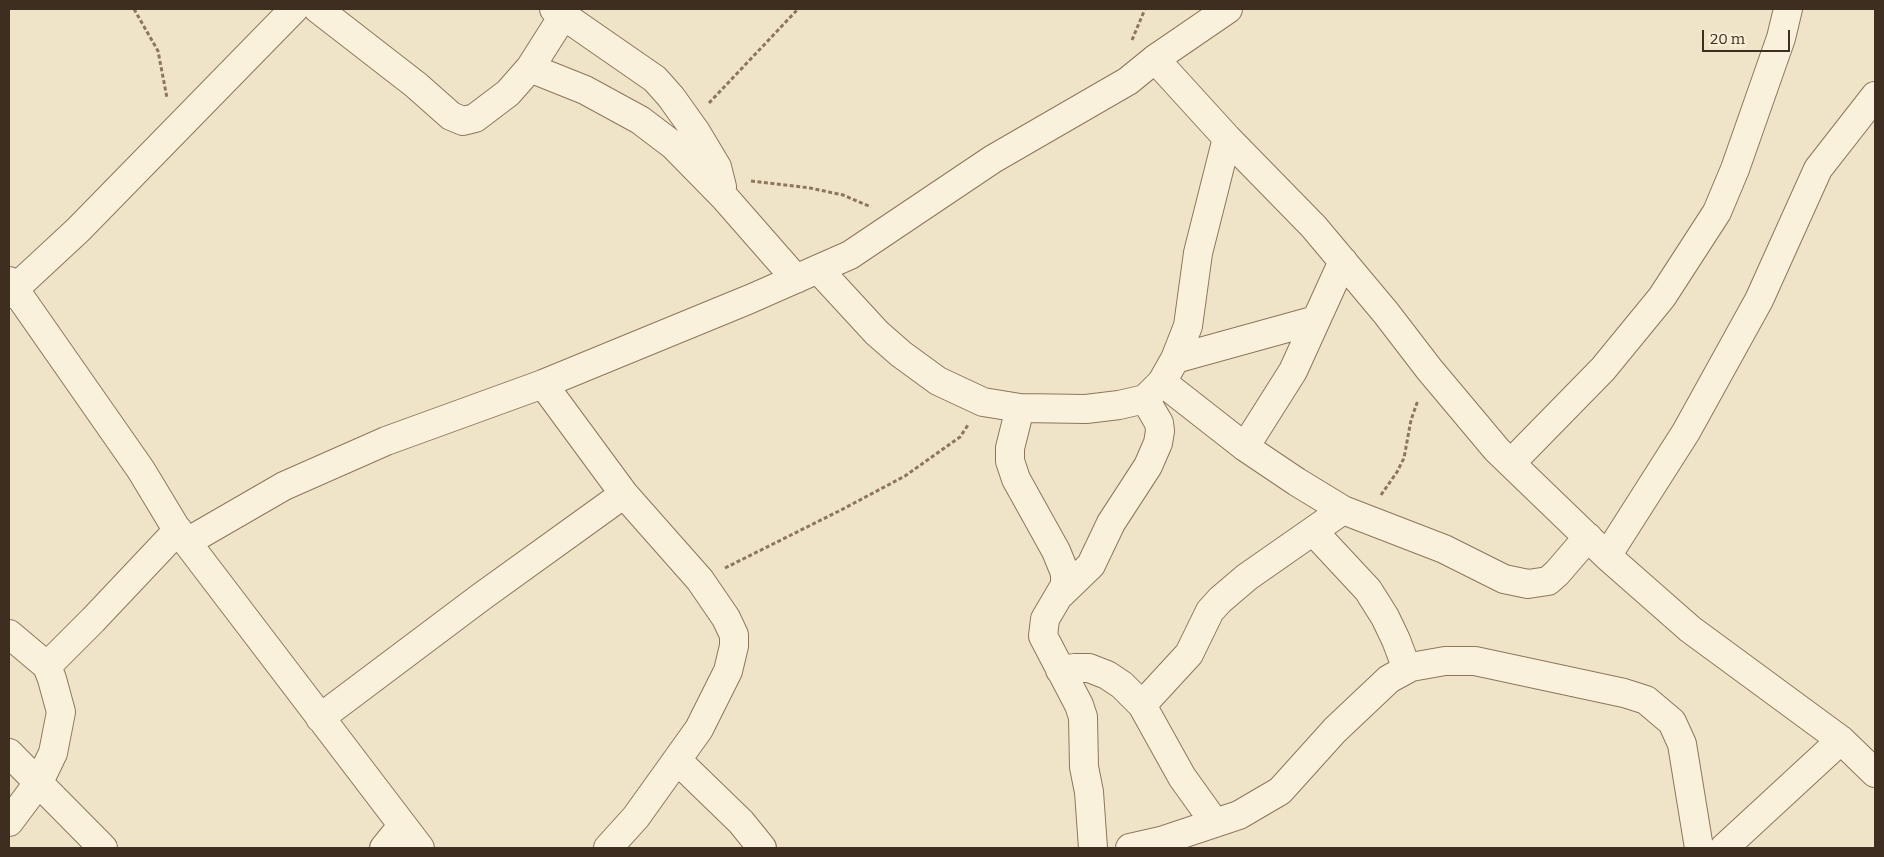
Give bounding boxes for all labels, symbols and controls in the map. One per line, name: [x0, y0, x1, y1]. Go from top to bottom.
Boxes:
scale bar: [1704, 20, 1792, 52]
text: 20 m: [1710, 30, 1745, 48]

